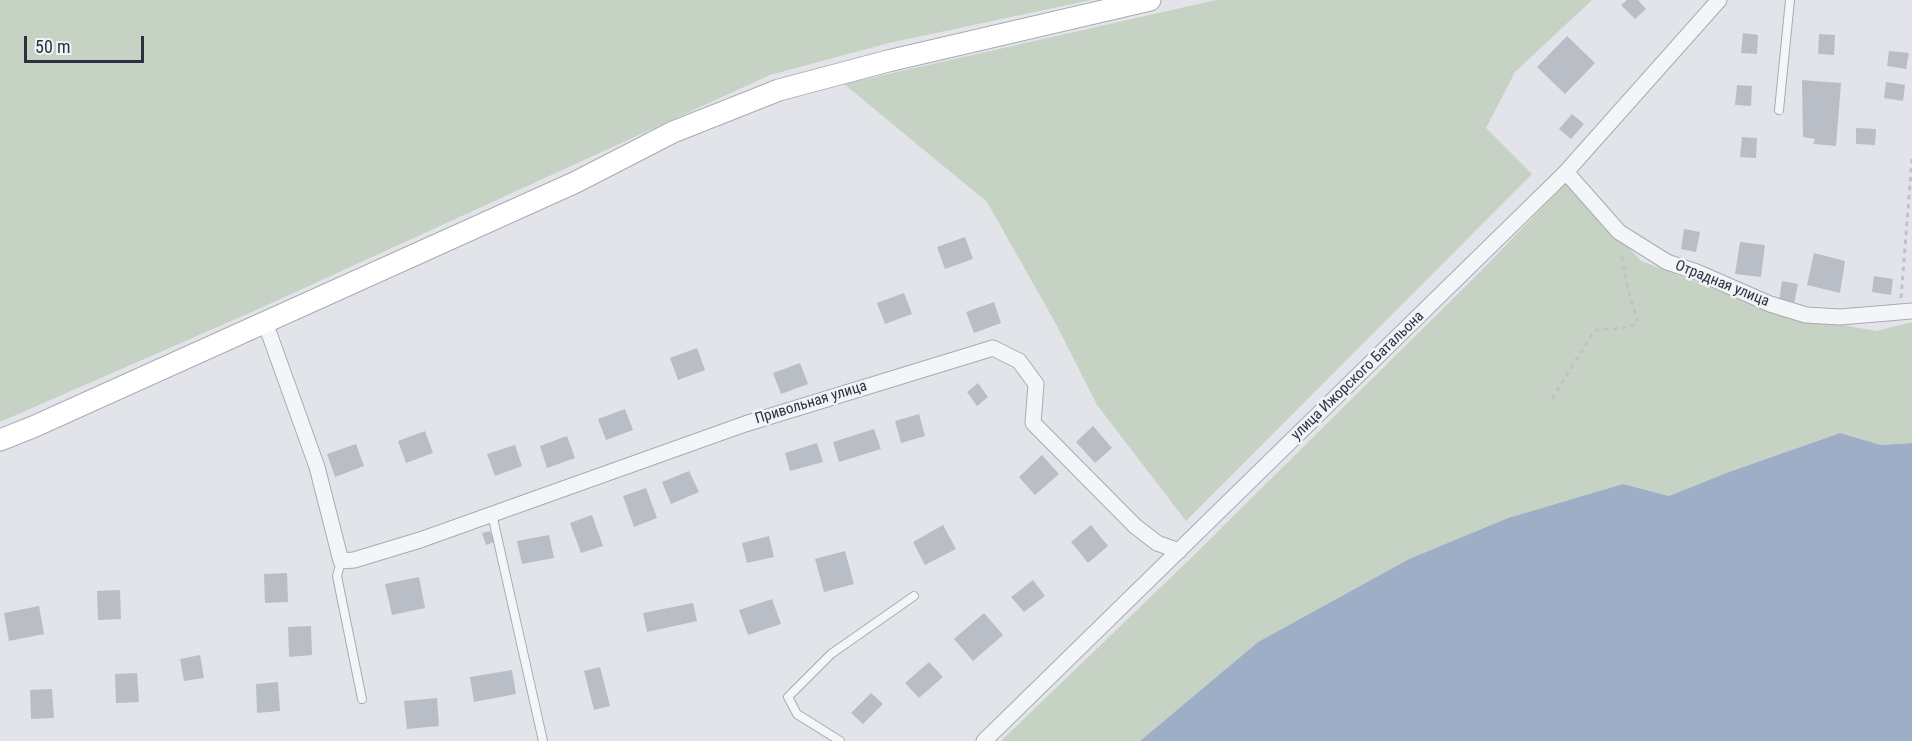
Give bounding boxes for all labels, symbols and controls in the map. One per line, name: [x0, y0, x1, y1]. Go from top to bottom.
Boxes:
scale bar: [27, 24, 147, 62]
text: 50 m: [35, 36, 70, 57]
street label: Отрадная улица: [1672, 257, 1772, 311]
street label: улица Ижорского Батальона: [1288, 308, 1428, 444]
street label: Привольная улица: [753, 377, 869, 429]

